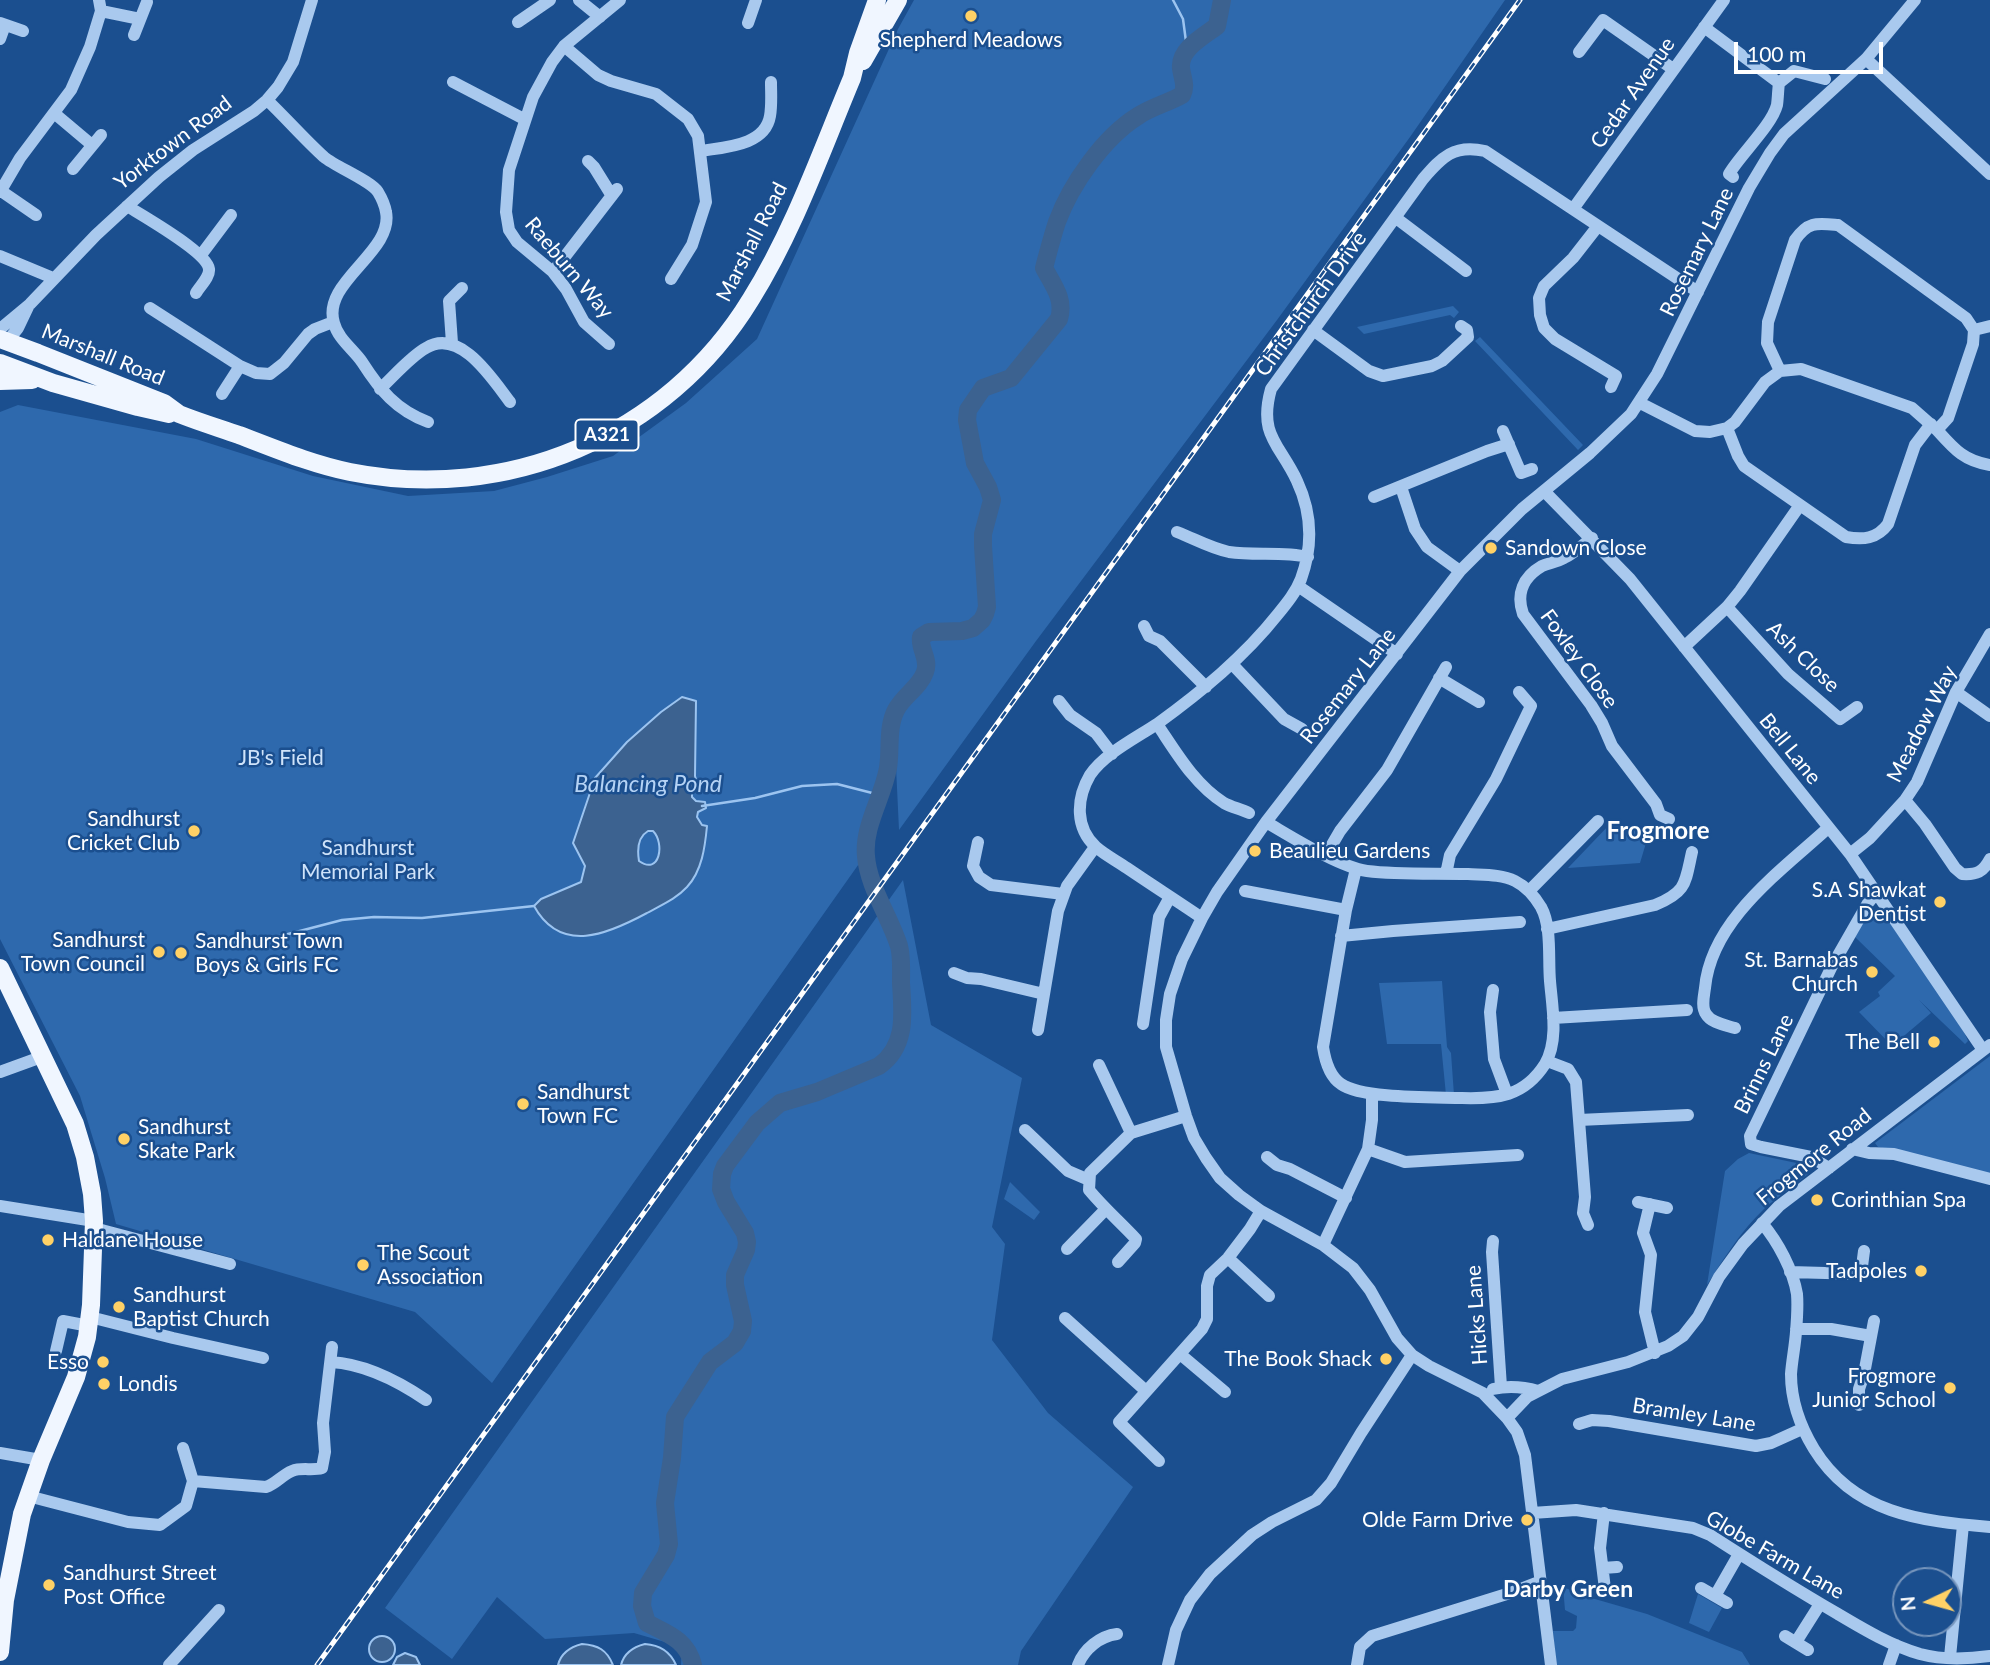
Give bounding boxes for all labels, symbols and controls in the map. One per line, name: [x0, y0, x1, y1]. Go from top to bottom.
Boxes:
marker: Shepherd Meadows: [963, 8, 979, 24]
place label: Shepherd Meadows: [880, 27, 1062, 53]
scale bar: [1738, 28, 1887, 72]
street label: Cedar Avenue: [1585, 33, 1681, 153]
text: 100 m: [1747, 41, 1806, 66]
street label: Yorktown Road: [109, 91, 237, 195]
street label: Marshall Road: [711, 178, 793, 306]
street label: Rosemary Lane: [1655, 183, 1739, 321]
street label: Raeburn Way: [519, 212, 619, 324]
street label: Christchurch Drive: [1250, 227, 1372, 381]
street label: Marshall Road: [38, 319, 168, 391]
road number: A321: [576, 420, 638, 450]
place label: Sandown Close: [1505, 535, 1647, 561]
marker: Sandown Close: [1483, 540, 1499, 556]
street label: Foxley Close: [1535, 605, 1623, 713]
street label: Ash Close: [1761, 616, 1845, 698]
street label: Rosemary Lane: [1295, 623, 1401, 749]
street label: Meadow Way: [1882, 661, 1962, 787]
street label: Bell Lane: [1754, 708, 1826, 790]
park label: JB's Field: [238, 745, 324, 771]
water label: Balancing Pond: [574, 771, 722, 799]
place label: Sandhurst Cricket Club: [67, 806, 180, 856]
district label: Frogmore: [1607, 817, 1709, 845]
marker: Sandhurst Cricket Club: [186, 823, 202, 839]
park label: Sandhurst Memorial Park: [301, 835, 435, 885]
place label: Beaulieu Gardens: [1269, 838, 1430, 864]
marker: Beaulieu Gardens: [1247, 843, 1263, 859]
place label: S.A Shawkat Dentist: [1812, 877, 1926, 927]
marker: S.A Shawkat Dentist: [1932, 894, 1948, 910]
place label: Sandhurst Town Council: [21, 927, 145, 977]
place label: Sandhurst Town Boys & Girls FC: [195, 928, 343, 978]
marker: Sandhurst Town Council: [151, 944, 167, 960]
marker: Sandhurst Town Boys & Girls FC: [173, 945, 189, 961]
place label: St. Barnabas Church: [1744, 947, 1858, 997]
marker: St. Barnabas Church: [1864, 964, 1880, 980]
street label: Brinns Lane: [1729, 1010, 1799, 1118]
place label: The Bell: [1845, 1029, 1920, 1055]
marker: The Bell: [1926, 1034, 1942, 1050]
place label: Sandhurst Town FC: [537, 1079, 630, 1129]
marker: Sandhurst Town FC: [515, 1096, 531, 1112]
street label: Frogmore Road: [1752, 1103, 1876, 1211]
place label: Sandhurst Skate Park: [138, 1114, 235, 1164]
marker: Sandhurst Skate Park: [116, 1131, 132, 1147]
place label: Corinthian Spa: [1831, 1187, 1966, 1213]
marker: Corinthian Spa: [1809, 1192, 1825, 1208]
place label: Haldane House: [62, 1227, 203, 1253]
marker: Haldane House: [40, 1232, 56, 1248]
place label: The Scout Association: [377, 1240, 483, 1290]
marker: The Scout Association: [355, 1257, 371, 1273]
place label: Tadpoles: [1826, 1258, 1907, 1284]
marker: Tadpoles: [1913, 1263, 1929, 1279]
street label: Hicks Lane: [1461, 1264, 1493, 1366]
place label: Sandhurst Baptist Church: [133, 1282, 270, 1332]
marker: Sandhurst Baptist Church: [111, 1299, 127, 1315]
place label: The Book Shack: [1224, 1346, 1372, 1372]
place label: Esso: [47, 1349, 89, 1375]
marker: The Book Shack: [1378, 1351, 1394, 1367]
marker: Esso: [95, 1354, 111, 1370]
place label: Frogmore Junior School: [1812, 1363, 1936, 1413]
place label: Londis: [118, 1371, 178, 1397]
marker: Londis: [96, 1376, 112, 1392]
marker: Frogmore Junior School: [1942, 1380, 1958, 1396]
street label: Bramley Lane: [1631, 1393, 1757, 1437]
street label: Globe Farm Lane: [1701, 1505, 1849, 1605]
place label: Olde Farm Drive: [1362, 1507, 1513, 1533]
marker: Olde Farm Drive: [1519, 1512, 1535, 1528]
place label: Sandhurst Street Post Office: [63, 1560, 216, 1610]
north arrow: [1892, 1567, 1962, 1637]
district label: Darby Green: [1503, 1576, 1633, 1604]
marker: Sandhurst Street Post Office: [41, 1577, 57, 1593]
text: N: [1895, 1595, 1920, 1612]

